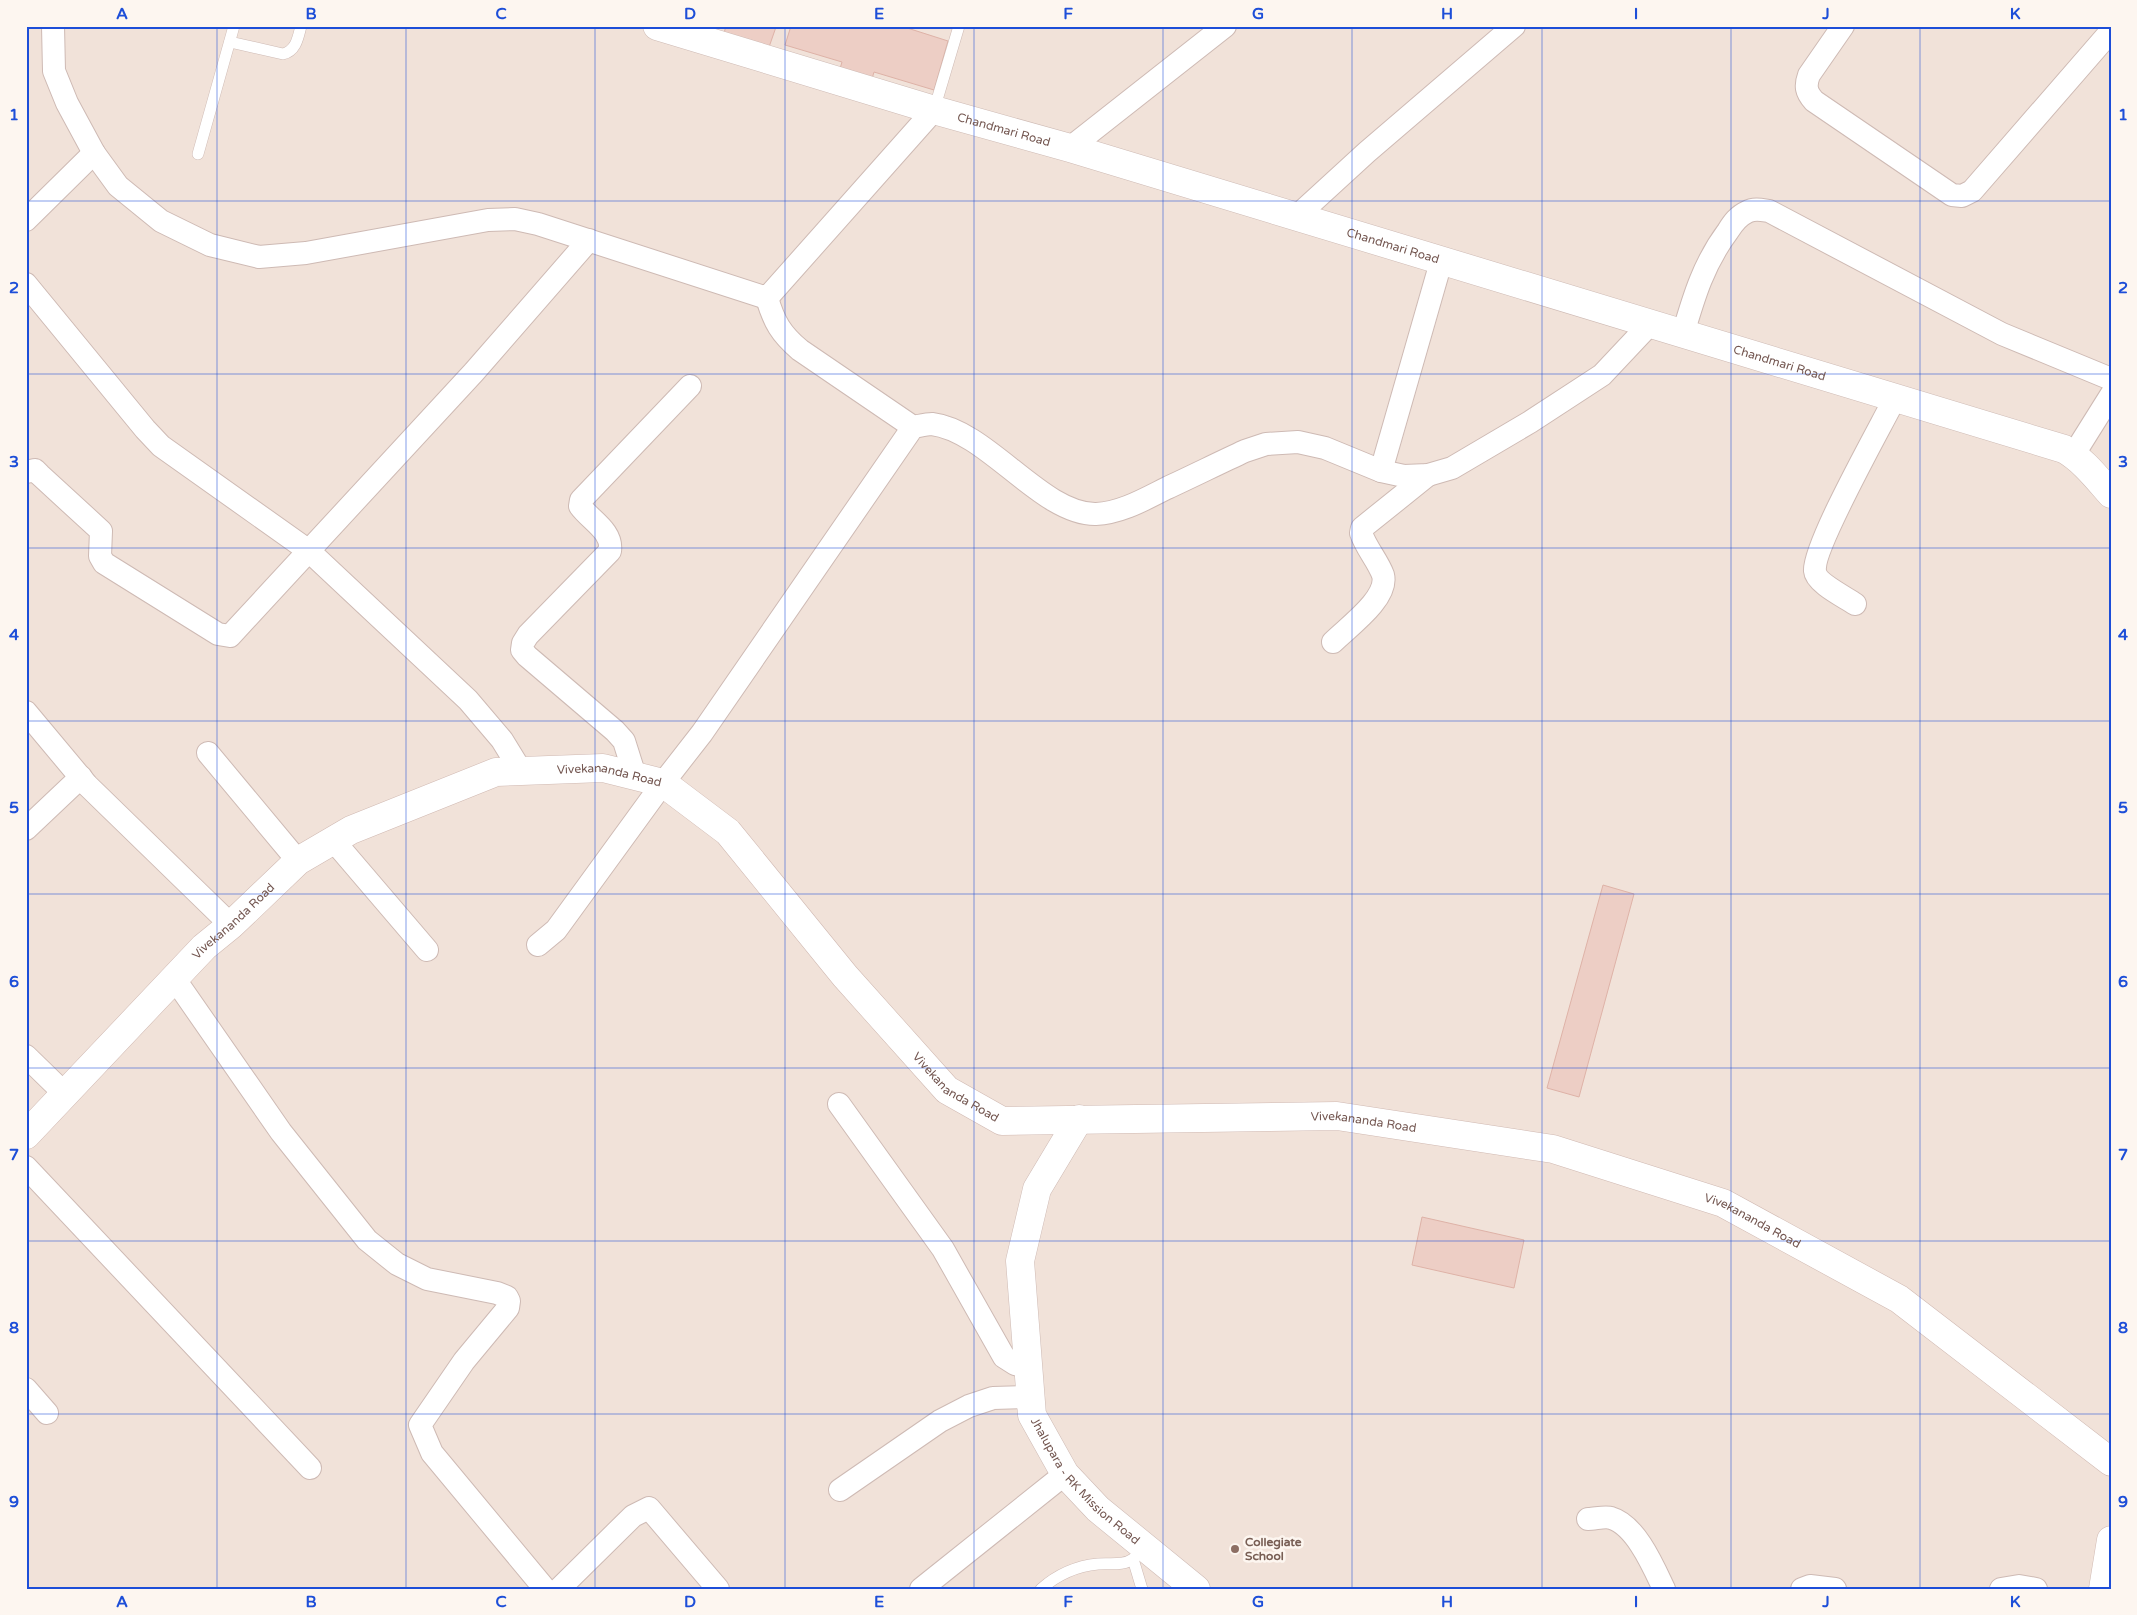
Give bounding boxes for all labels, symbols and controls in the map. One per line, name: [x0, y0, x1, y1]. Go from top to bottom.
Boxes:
text: A: [116, 4, 128, 24]
text: B: [305, 4, 317, 24]
text: C: [495, 4, 507, 24]
text: D: [684, 4, 696, 24]
text: E: [874, 4, 884, 24]
text: F: [1063, 4, 1073, 24]
text: G: [1252, 4, 1264, 24]
text: H: [1441, 4, 1453, 24]
text: I: [1634, 4, 1638, 24]
text: J: [1821, 4, 1830, 24]
text: K: [2010, 4, 2021, 24]
text: 1: [9, 105, 19, 125]
text: 1: [2118, 105, 2128, 125]
street label: Chandmari Road: [956, 110, 1052, 149]
street label: Chandmari Road: [1345, 225, 1441, 266]
text: 2: [9, 278, 19, 298]
text: 2: [2118, 278, 2128, 298]
street label: Chandmari Road: [1732, 342, 1827, 383]
text: 3: [9, 452, 19, 472]
text: 3: [2118, 452, 2128, 472]
text: 4: [9, 625, 19, 645]
text: 4: [2118, 625, 2128, 645]
street label: Vivekananda Road: [557, 761, 663, 789]
text: 5: [9, 798, 19, 818]
text: 5: [2118, 798, 2128, 818]
street label: Vivekananda Road: [189, 880, 277, 962]
text: 6: [9, 972, 19, 992]
text: 6: [2118, 972, 2128, 992]
street label: Vivekananda Road: [910, 1050, 1001, 1125]
street label: Vivekananda Road: [1311, 1109, 1417, 1135]
text: 7: [9, 1145, 19, 1165]
text: 7: [2118, 1145, 2128, 1165]
street label: Vivekananda Road: [1703, 1191, 1803, 1251]
text: 8: [9, 1318, 19, 1338]
text: 8: [2118, 1318, 2128, 1338]
street label: Jhalupara - RK Mission Road: [1028, 1415, 1143, 1547]
text: 9: [9, 1492, 19, 1512]
text: 9: [2118, 1492, 2128, 1512]
place label: Collegiate School: [1245, 1535, 1302, 1563]
marker: Collegiate School: [1229, 1543, 1241, 1555]
text: A: [116, 1592, 128, 1612]
text: B: [305, 1592, 317, 1612]
text: C: [495, 1592, 507, 1612]
text: D: [684, 1592, 696, 1612]
text: E: [874, 1592, 884, 1612]
text: F: [1063, 1592, 1073, 1612]
text: G: [1252, 1592, 1264, 1612]
text: H: [1441, 1592, 1453, 1612]
text: I: [1634, 1592, 1638, 1612]
text: J: [1821, 1592, 1830, 1612]
text: K: [2010, 1592, 2021, 1612]

